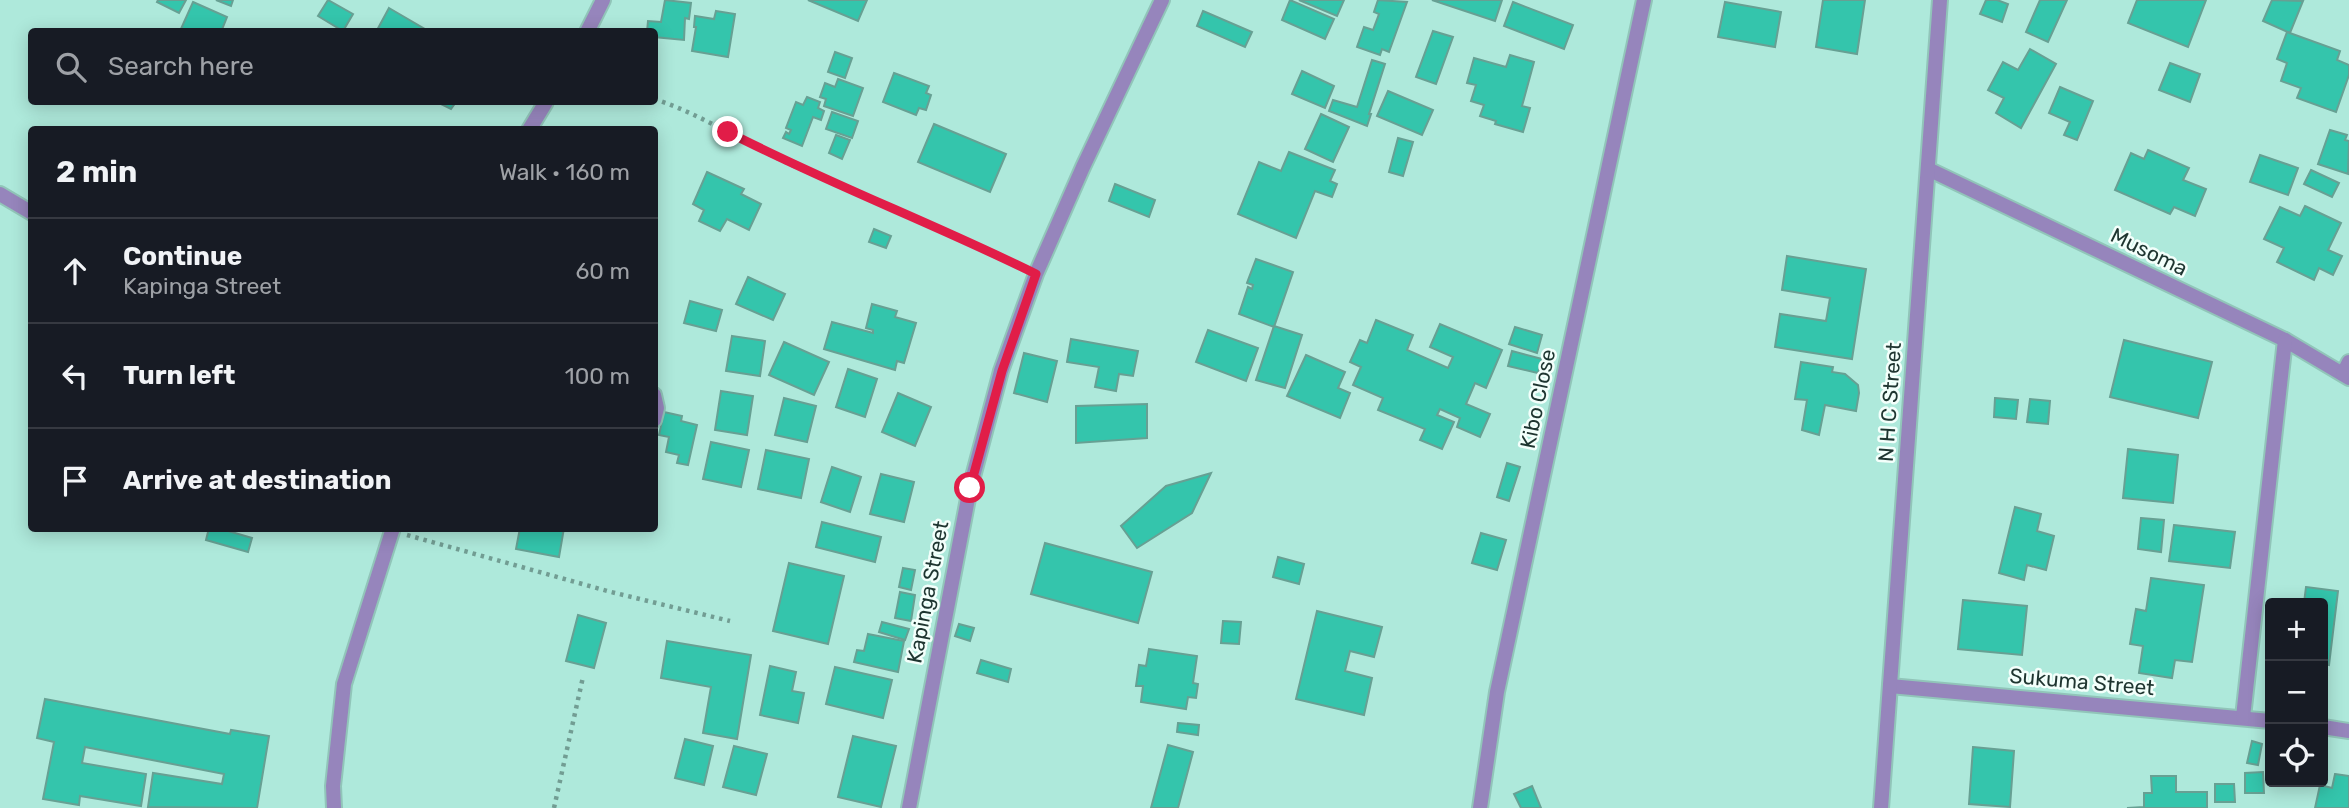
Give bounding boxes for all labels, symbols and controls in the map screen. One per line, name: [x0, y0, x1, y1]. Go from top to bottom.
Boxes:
search box: [28, 28, 658, 105]
icon: search: [52, 48, 90, 86]
text: Search here: [108, 51, 254, 82]
route end: [712, 116, 743, 147]
text: 2 min: [56, 154, 137, 190]
text: Walk · 160 m: [499, 158, 630, 186]
street label: Musoma: [2107, 222, 2192, 281]
text: Continue: [123, 241, 242, 272]
icon: ahead: [56, 252, 94, 290]
text: 60 m: [575, 257, 630, 285]
text: Kapinga Street: [123, 272, 281, 300]
street label: N H C Street: [1873, 341, 1906, 463]
street label: Kibo Close: [1515, 347, 1560, 451]
icon: left: [56, 357, 94, 395]
text: Turn left: [123, 360, 235, 391]
text: 100 m: [565, 362, 630, 390]
icon: arrive: [56, 462, 94, 500]
text: Arrive at destination: [123, 465, 391, 496]
route start: [954, 472, 985, 503]
street label: Kapinga Street: [901, 519, 954, 665]
map controls: [2265, 598, 2328, 787]
button: +: [2265, 598, 2328, 661]
button: −: [2265, 661, 2328, 724]
street label: Sukuma Street: [2009, 663, 2156, 700]
button: locate: [2265, 724, 2328, 787]

